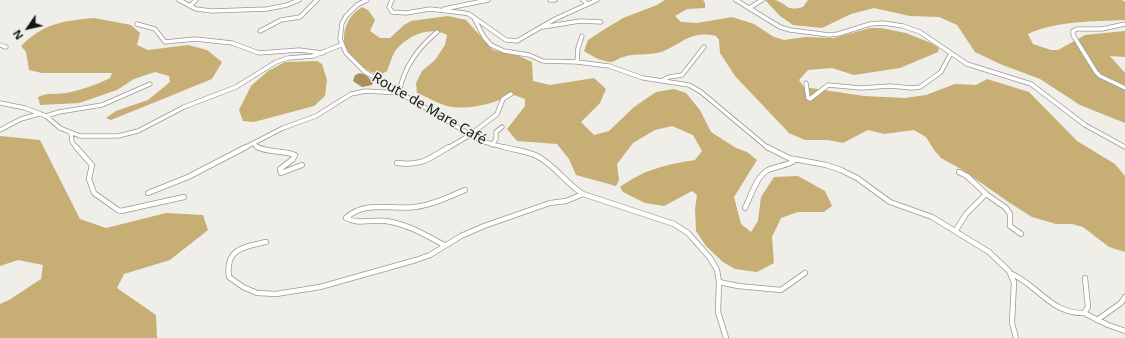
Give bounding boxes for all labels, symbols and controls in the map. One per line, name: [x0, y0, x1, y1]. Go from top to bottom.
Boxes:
north arrow: [8, 8, 48, 48]
text: N: [9, 27, 26, 43]
street label: Route de Mare Café: [369, 69, 489, 149]

